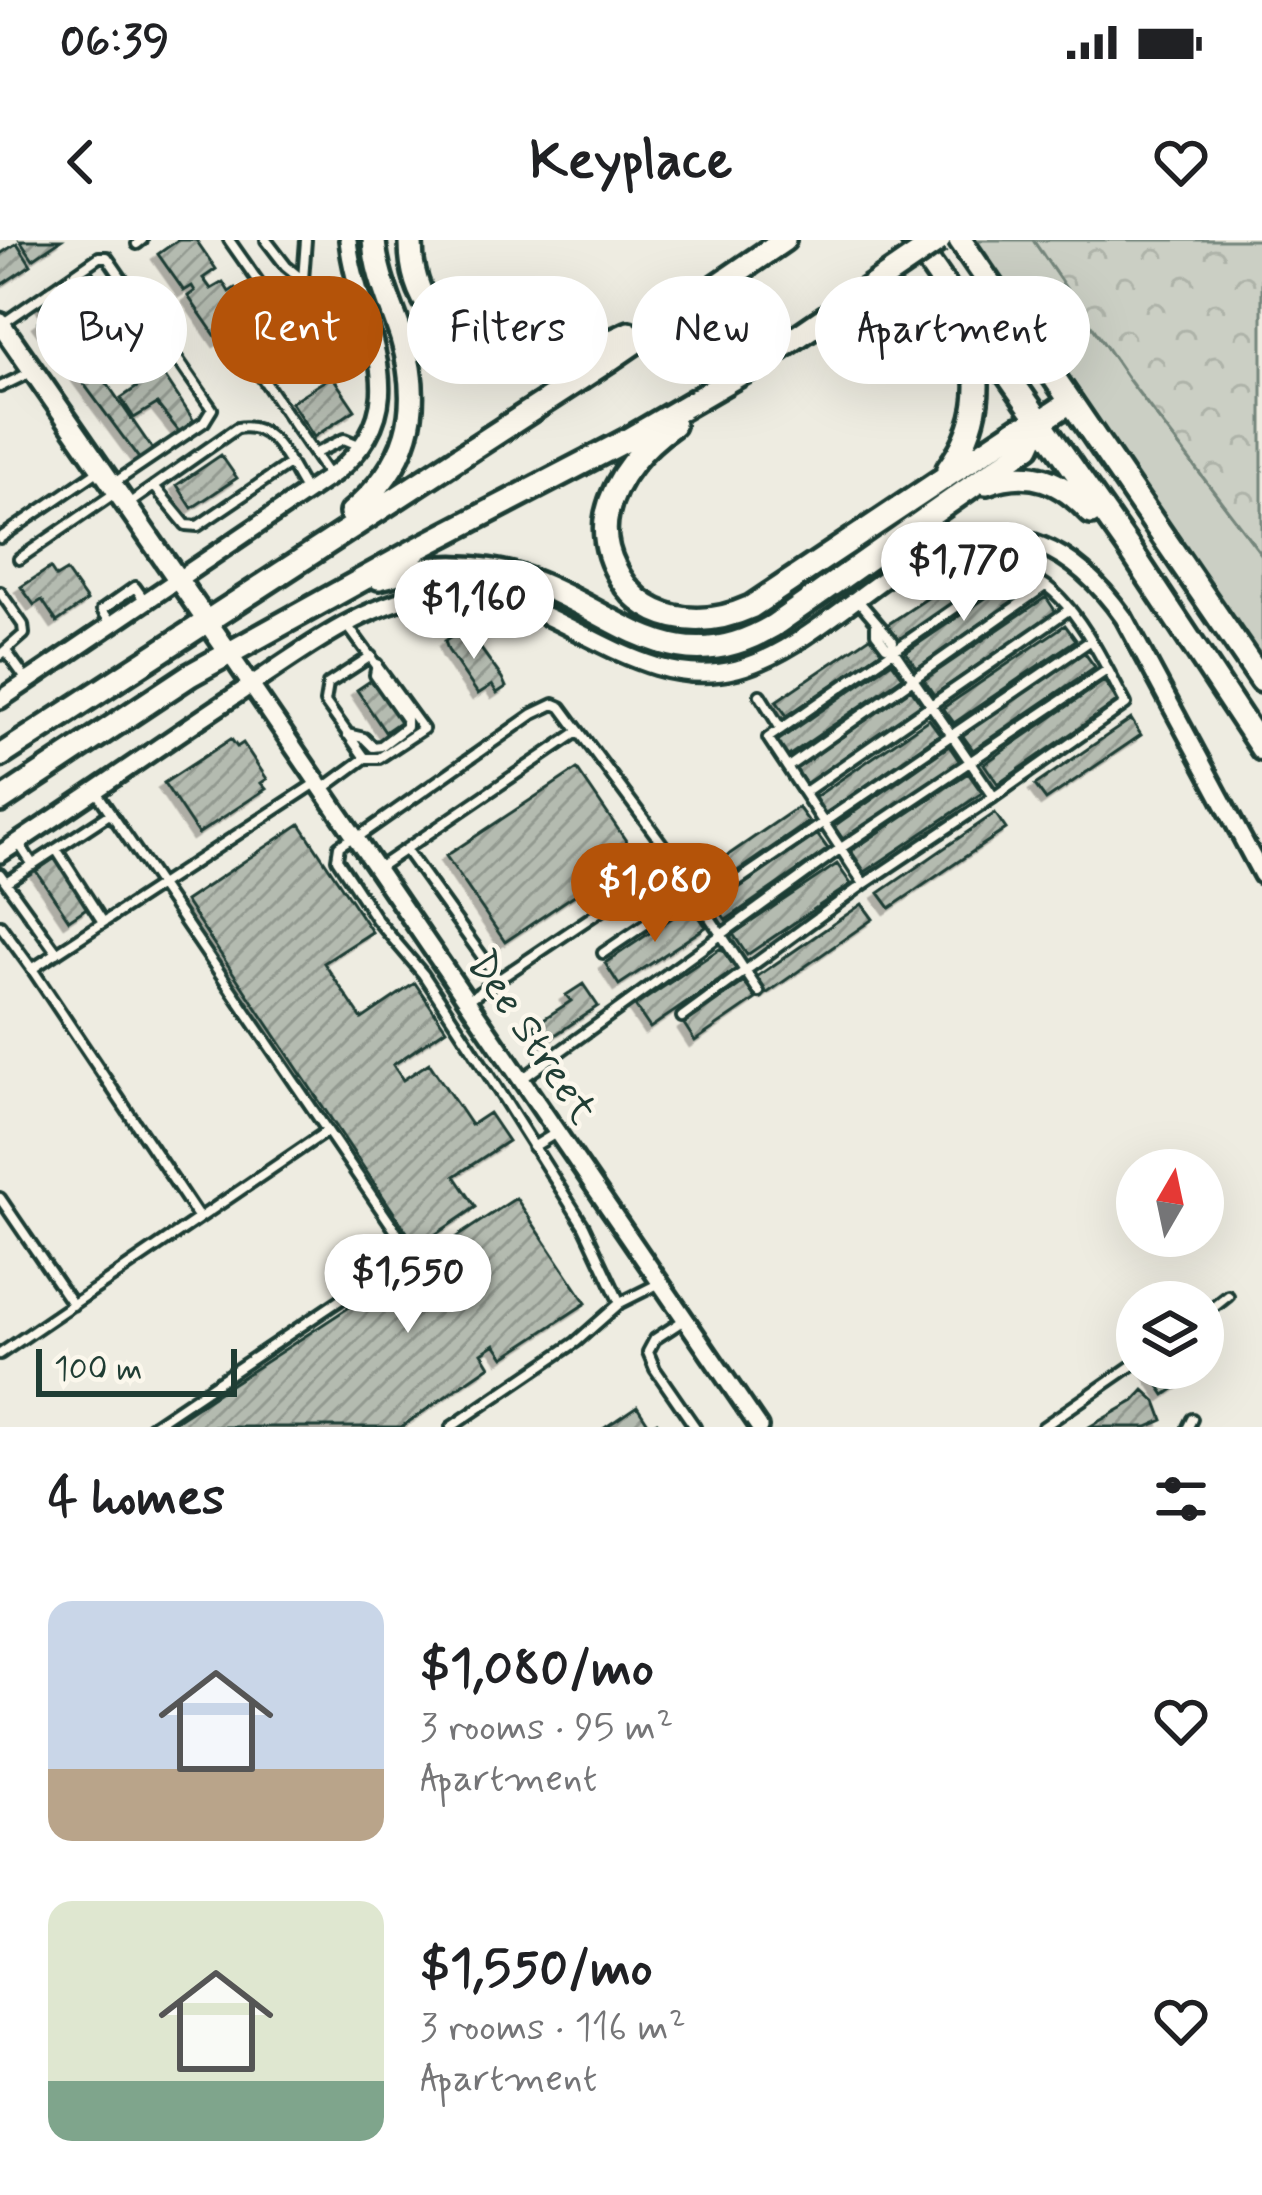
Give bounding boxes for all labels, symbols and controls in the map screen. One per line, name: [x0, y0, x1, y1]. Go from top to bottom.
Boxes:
text: 06:39: [60, 13, 169, 72]
text: Keyplace: [530, 127, 732, 198]
icon: back: [48, 129, 114, 195]
icon: heart: [1148, 129, 1214, 195]
chip: Buy: [36, 276, 187, 384]
chip: Rent: [211, 276, 383, 384]
chip: Filters: [407, 276, 608, 384]
chip: New: [632, 276, 791, 384]
chip: Apartment: [815, 276, 1090, 384]
pin: $1,770: [866, 522, 1062, 624]
text: $1,770: [908, 535, 1020, 586]
pin: $1,160: [376, 560, 572, 662]
text: $1,160: [421, 573, 527, 624]
pin: $1,080: [557, 843, 753, 945]
text: $1,080: [598, 856, 712, 907]
street label: Dee Street: [453, 940, 609, 1136]
north arrow: [1116, 1149, 1224, 1257]
map controls: [1116, 1149, 1224, 1389]
pin: $1,550: [310, 1234, 506, 1336]
text: $1,550: [351, 1247, 465, 1298]
button: layers: [1116, 1281, 1224, 1389]
scale bar: [36, 1343, 237, 1396]
text: 100 m: [54, 1348, 143, 1392]
text: 4 homes: [48, 1466, 225, 1532]
icon: filters: [1148, 1466, 1214, 1532]
text: $1,080/mo: [420, 1637, 654, 1703]
icon: home: [144, 1649, 288, 1793]
icon: heart: [1148, 1688, 1214, 1754]
text: 3 rooms · 95 m²: [420, 1703, 673, 1754]
text: Apartment: [420, 1754, 597, 1805]
text: $1,550/mo: [420, 1937, 653, 2003]
icon: home: [144, 1949, 288, 2093]
icon: heart: [1148, 1988, 1214, 2054]
text: 3 rooms · 116 m²: [420, 2003, 686, 2054]
text: Apartment: [420, 2054, 597, 2105]

